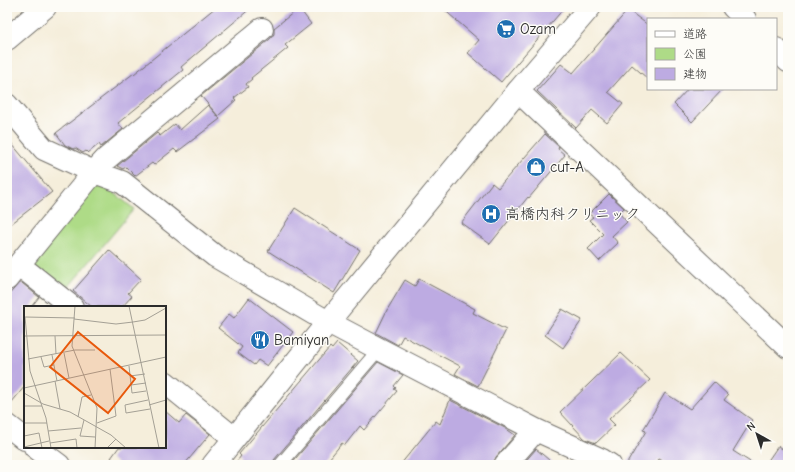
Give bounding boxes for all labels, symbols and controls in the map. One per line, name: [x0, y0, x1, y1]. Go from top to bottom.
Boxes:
supermarket icon: Ozam: [495, 18, 517, 40]
legend: [647, 18, 777, 90]
place label: Ozam: [520, 20, 556, 38]
text: 道路: [683, 27, 707, 41]
text: 公園: [683, 47, 707, 61]
text: 建物: [683, 67, 707, 81]
shop icon: cut-A: [525, 156, 547, 178]
place label: cut-A: [550, 158, 584, 176]
hospital icon: 高橋内科クリニック: [480, 203, 502, 225]
place label: 高橋内科クリニック: [505, 205, 640, 223]
inset map: [24, 306, 166, 448]
restaurant icon: Bamiyan: [249, 329, 271, 351]
place label: Bamiyan: [274, 331, 329, 349]
north arrow: [737, 414, 777, 454]
text: N: [744, 419, 758, 434]

